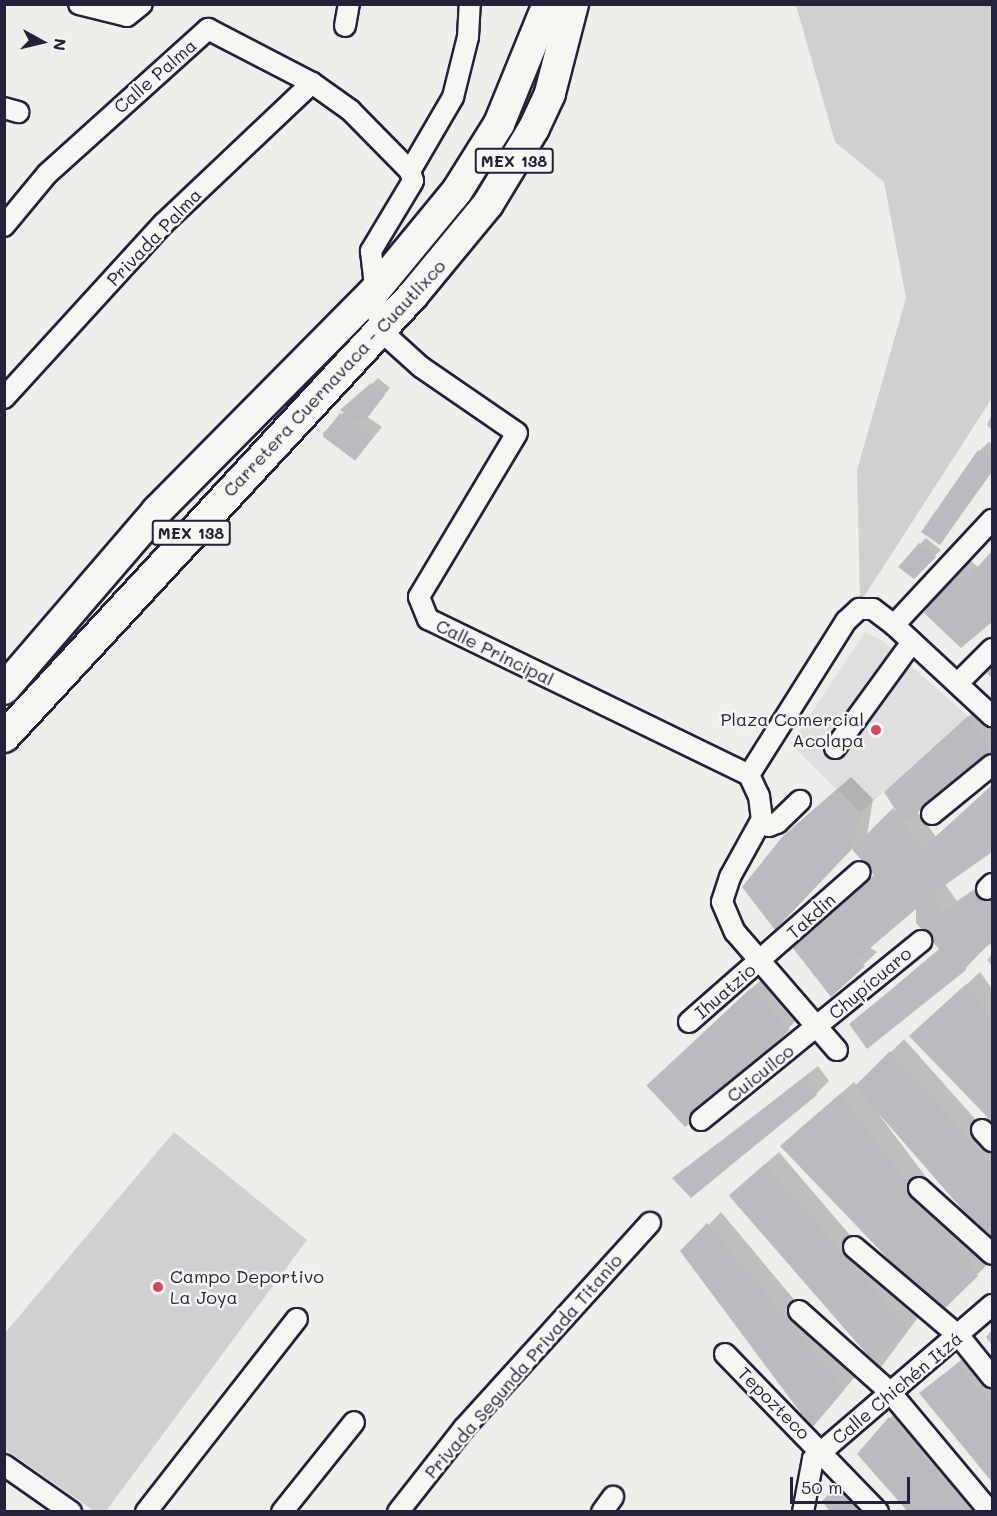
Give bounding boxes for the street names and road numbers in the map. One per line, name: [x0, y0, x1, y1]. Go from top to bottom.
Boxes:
street label: Calle Palma: [109, 34, 201, 118]
road number: MEX 138: [474, 148, 554, 174]
street label: Privada Palma: [102, 184, 206, 290]
street label: Carretera Cuernavaca - Cuautlixco: [218, 255, 450, 501]
road number: MEX 138: [150, 520, 231, 546]
street label: Calle Principal: [433, 614, 557, 690]
street label: Takdin: [782, 889, 840, 943]
street label: Chupícuaro: [824, 942, 916, 1024]
street label: Ihuatzio: [690, 959, 760, 1023]
street label: Cuicuilco: [722, 1039, 798, 1107]
street label: Privada Segunda Privada Titanio: [420, 1249, 626, 1483]
street label: Calle Chichén Itzá: [828, 1327, 966, 1449]
street label: Tepozteco: [733, 1362, 815, 1444]

